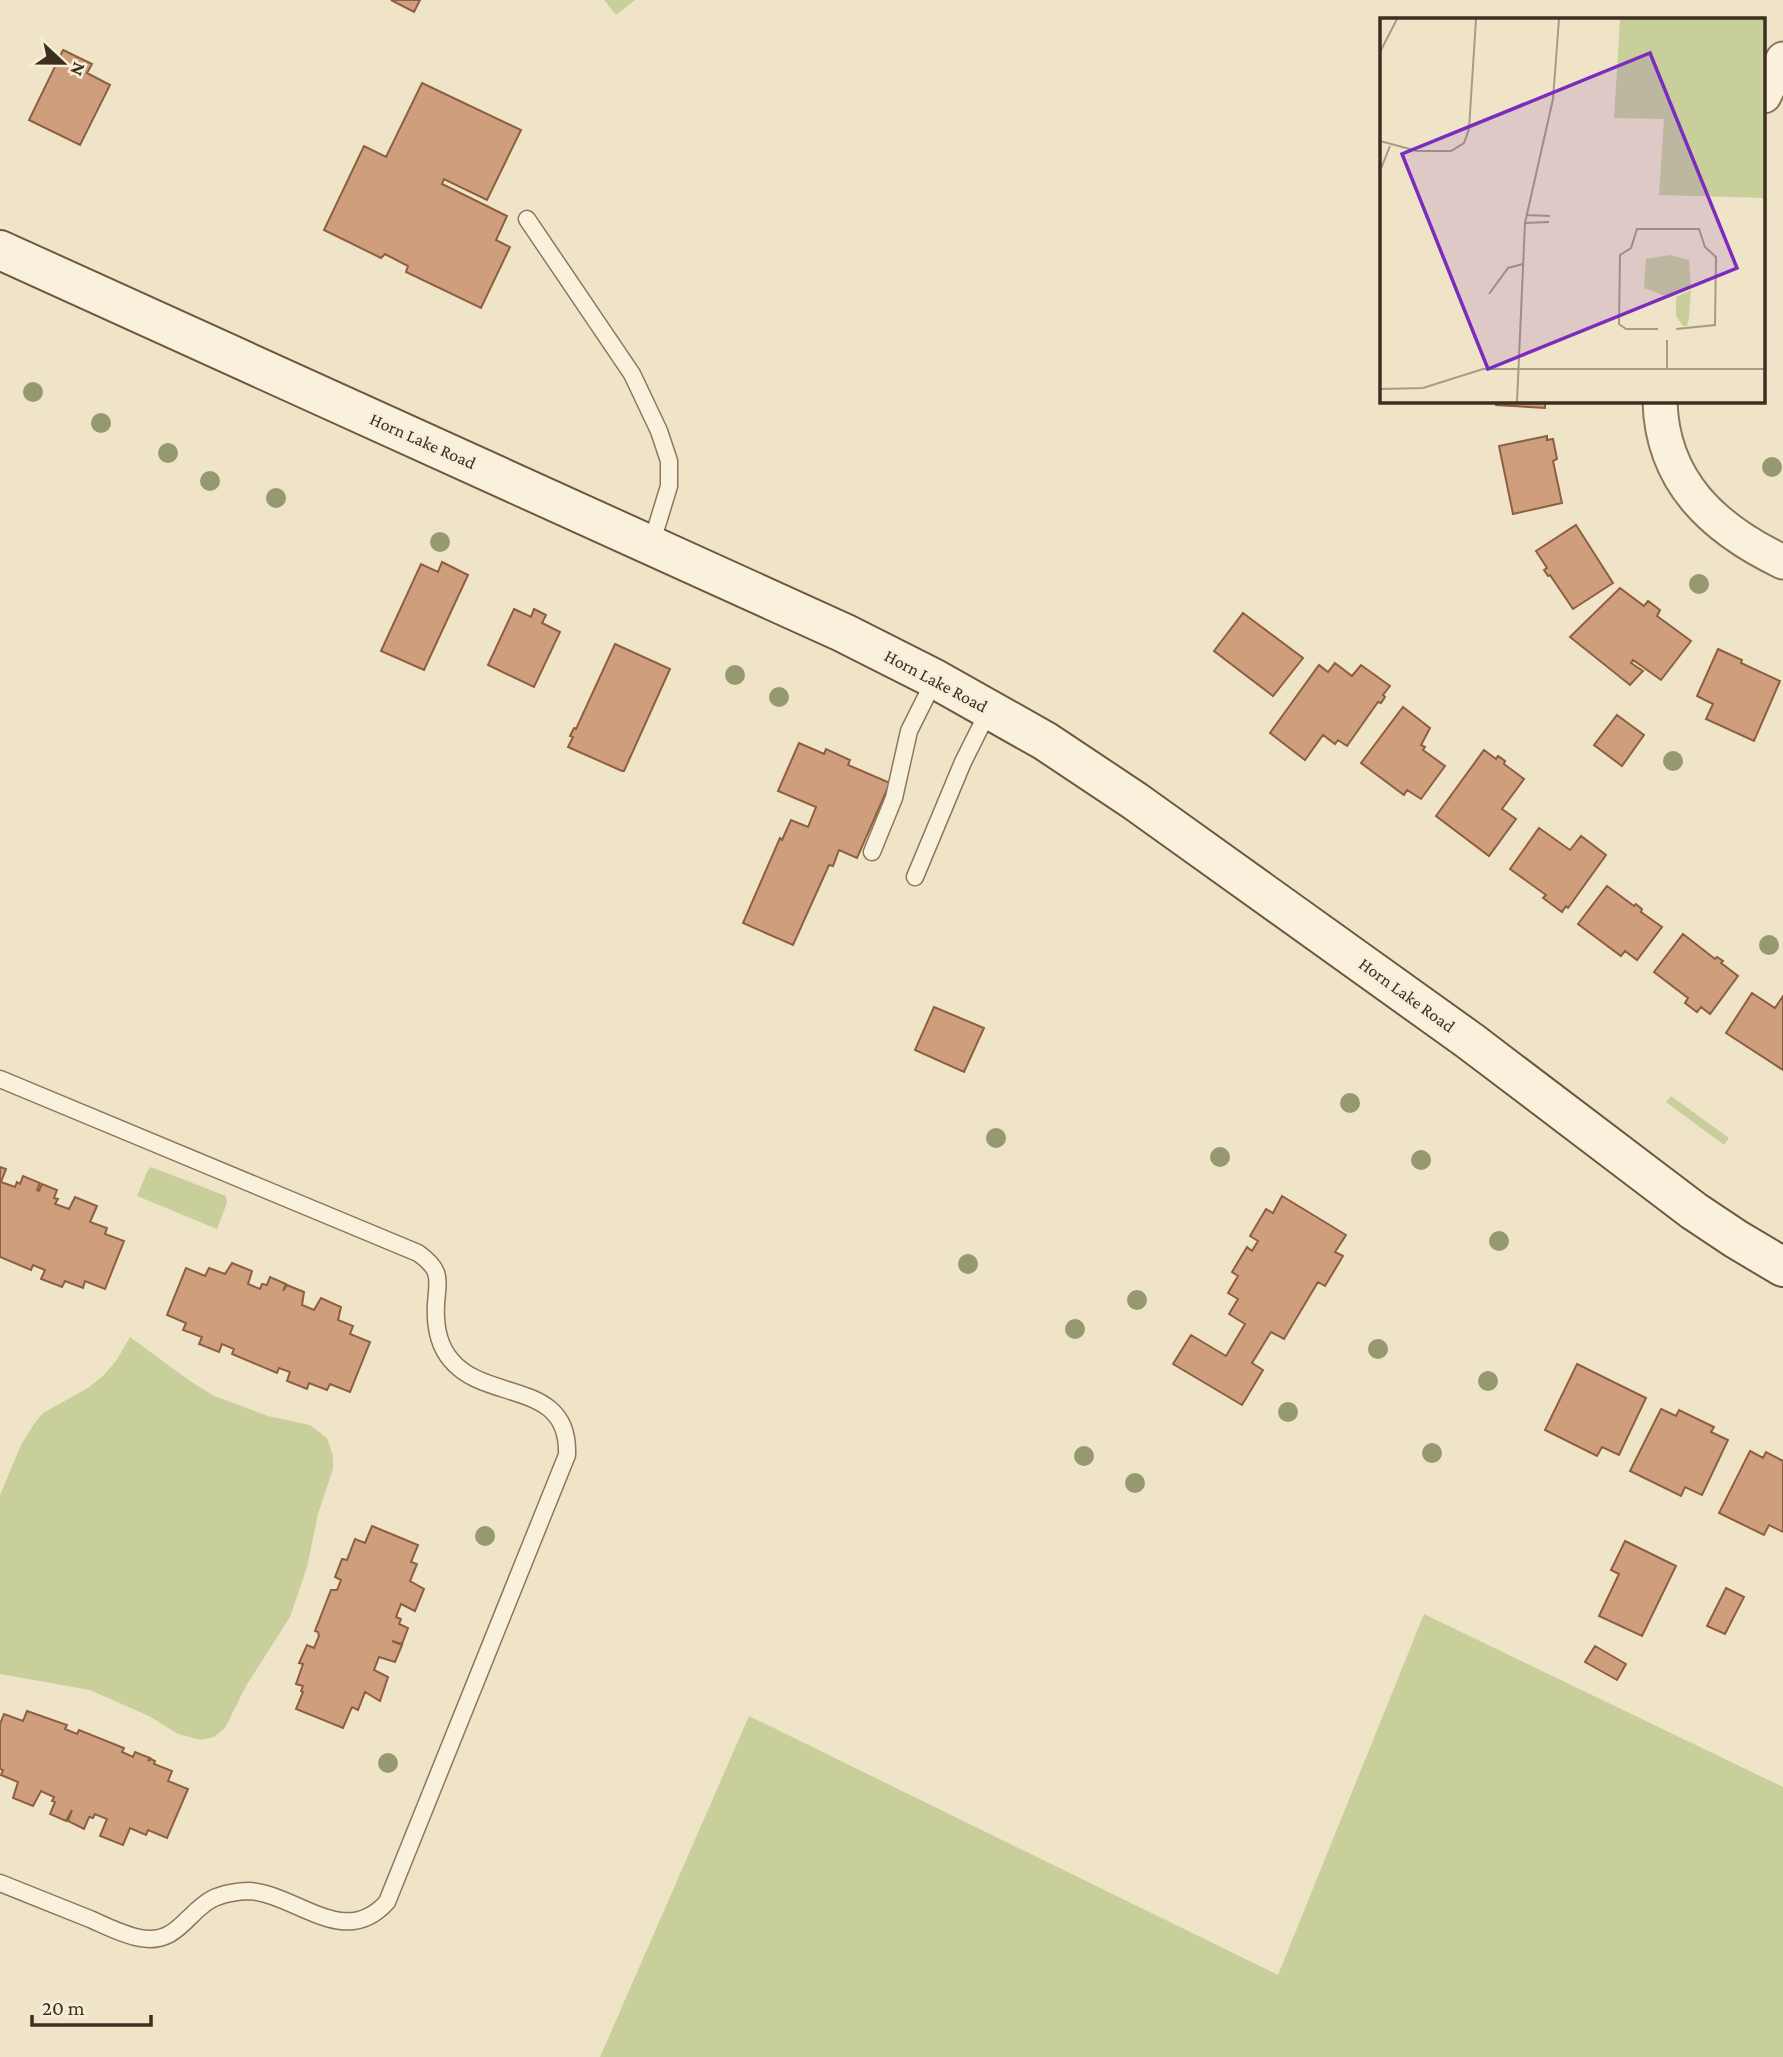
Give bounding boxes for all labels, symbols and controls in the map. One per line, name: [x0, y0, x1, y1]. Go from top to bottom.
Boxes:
inset map: [1380, 18, 1766, 402]
north arrow: [28, 28, 98, 98]
text: N: [66, 59, 90, 79]
street label: Horn Lake Road: [367, 409, 480, 473]
street label: Horn Lake Road: [881, 645, 991, 717]
street label: Horn Lake Road: [1355, 953, 1459, 1037]
scale bar: [32, 1983, 150, 2027]
text: 20 m: [42, 1996, 85, 2020]

